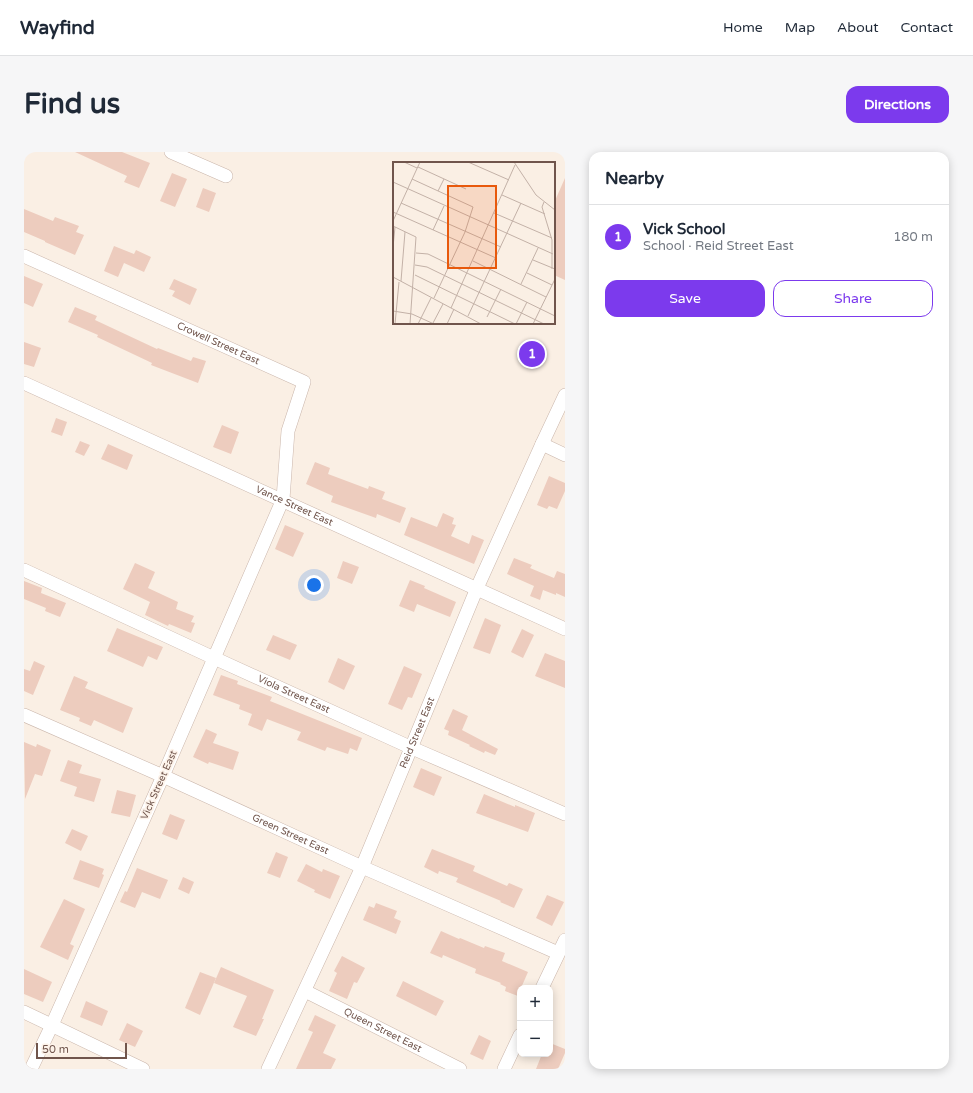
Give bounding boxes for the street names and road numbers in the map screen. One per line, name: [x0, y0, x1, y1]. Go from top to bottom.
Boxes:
street label: Crowell Street East: [175, 320, 262, 367]
street label: Vance Street East: [254, 483, 335, 529]
street label: Viola Street East: [256, 673, 332, 716]
street label: Reid Street East: [397, 695, 437, 770]
street label: Vick Street East: [138, 748, 180, 821]
street label: Green Street East: [250, 812, 331, 857]
street label: Queen Street East: [342, 1005, 424, 1055]

